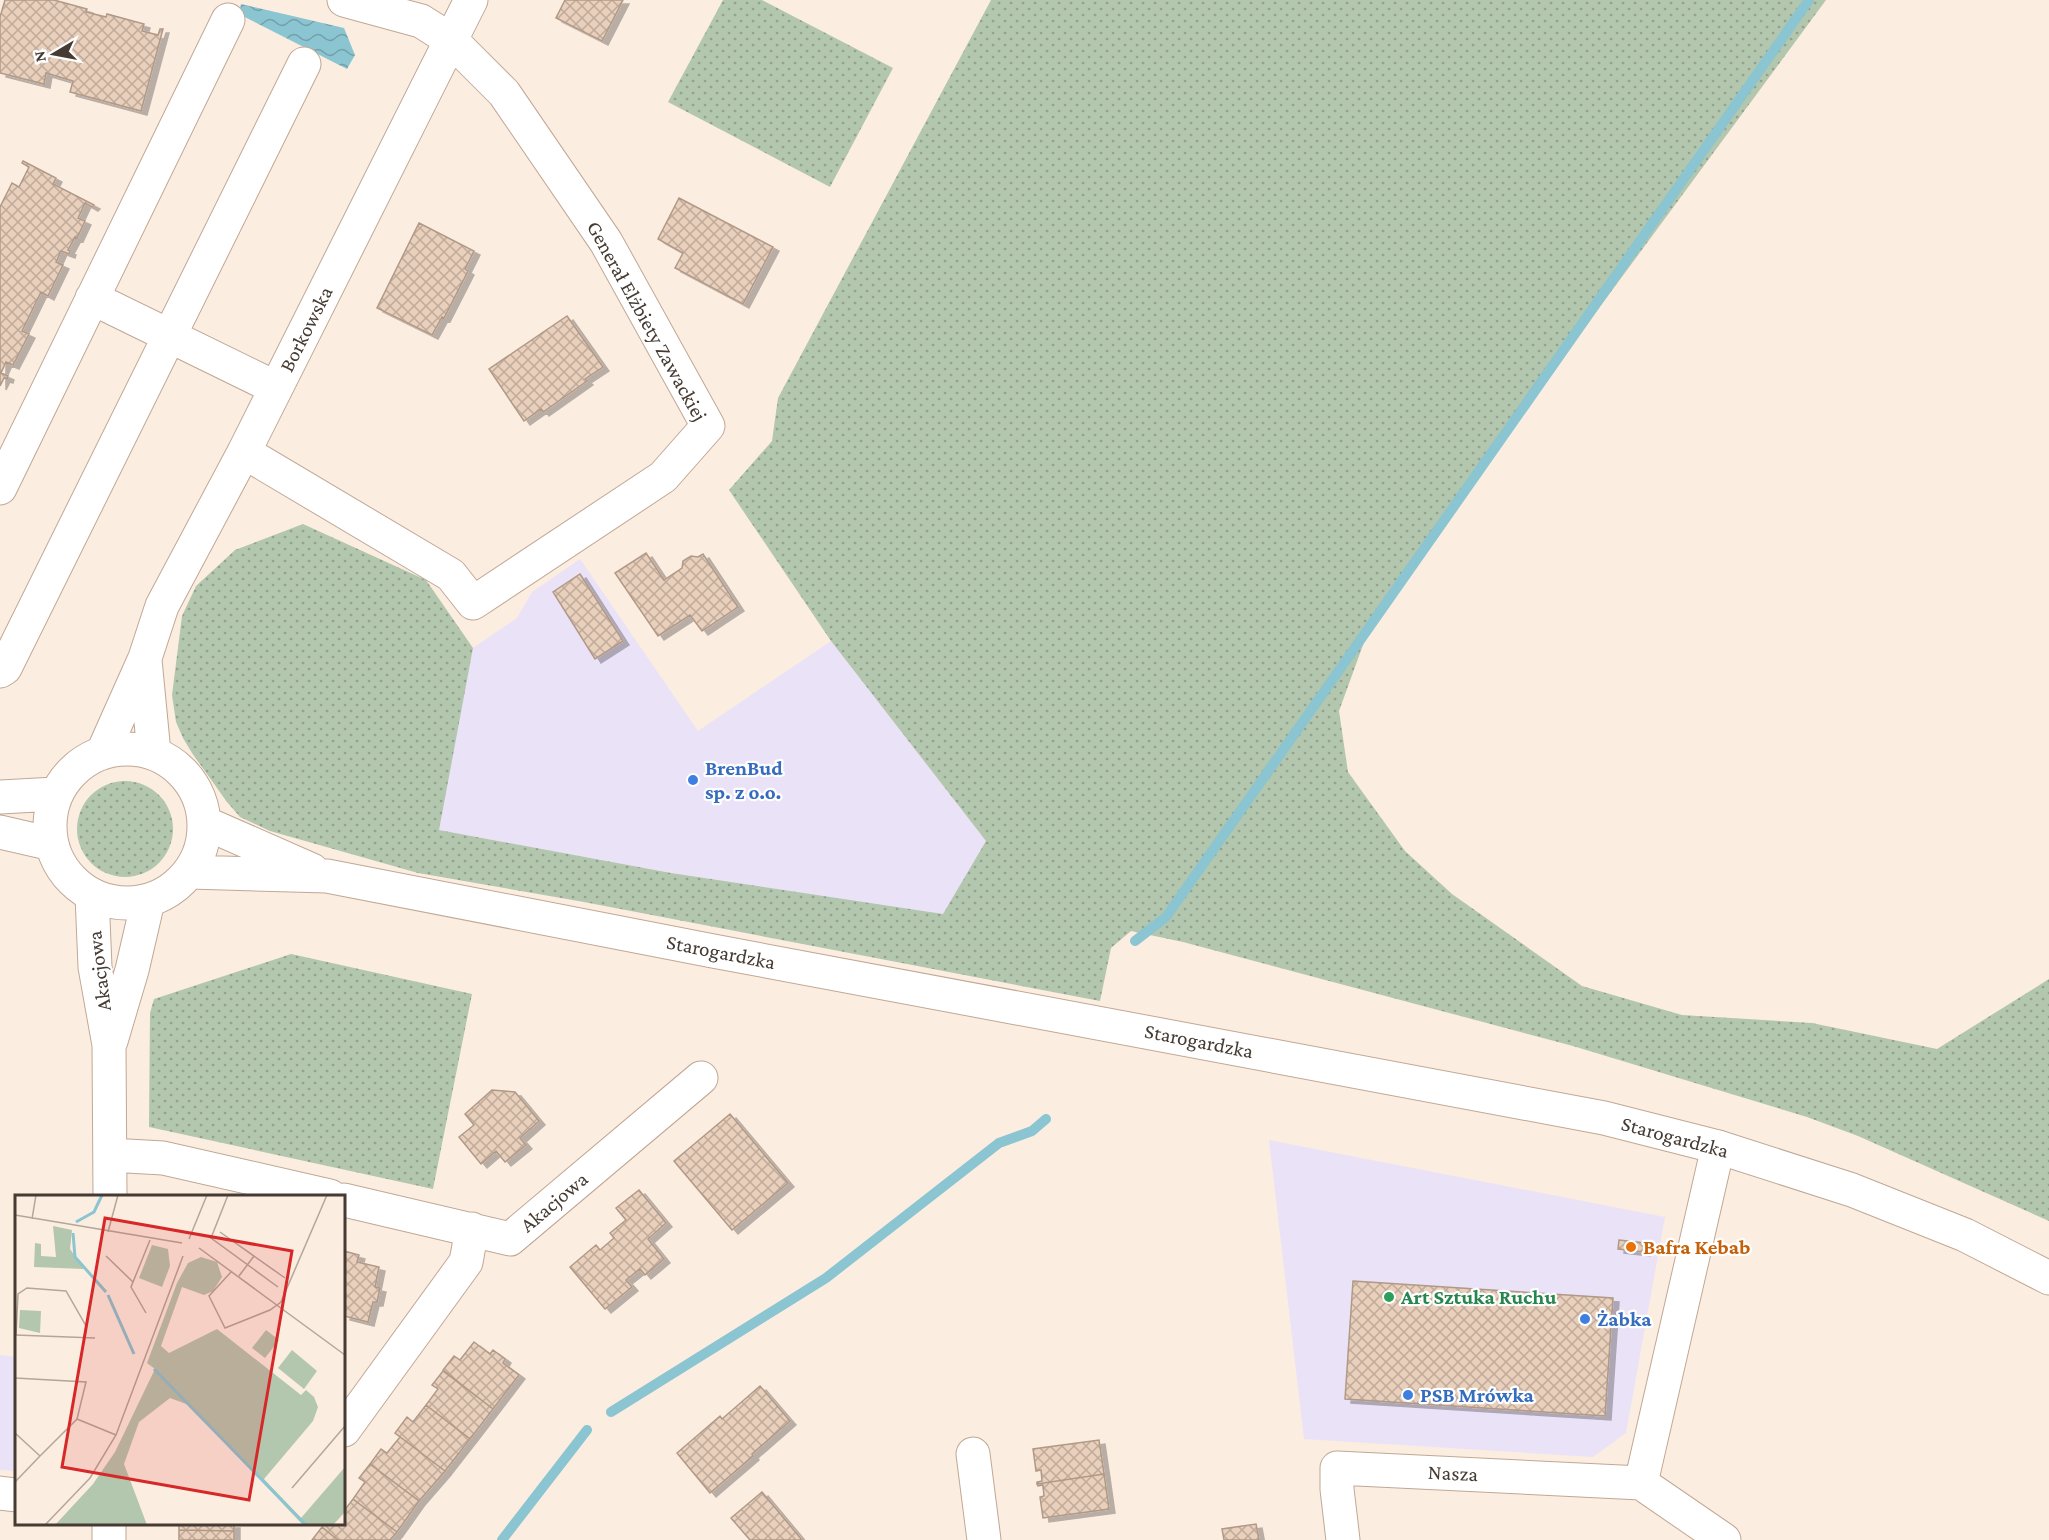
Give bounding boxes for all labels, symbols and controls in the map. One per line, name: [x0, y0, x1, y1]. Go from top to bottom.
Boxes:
north arrow: [24, 24, 84, 84]
text: N: [30, 50, 49, 63]
street label: Generał Elżbiety Zawackiej: [582, 217, 712, 425]
street label: Borkowska: [274, 282, 338, 376]
place label: BrenBud sp. z o.o.: [705, 756, 783, 804]
marker: BrenBud sp. z o.o.: [686, 773, 700, 787]
street label: Akacjowa: [82, 929, 116, 1013]
street label: Starogardzka: [665, 930, 778, 974]
street label: Starogardzka: [1143, 1019, 1256, 1063]
street label: Starogardzka: [1619, 1111, 1732, 1163]
street label: Akacjowa: [515, 1167, 593, 1237]
inset map: [15, 1195, 345, 1525]
place label: Bafra Kebab: [1643, 1235, 1750, 1259]
marker: Bafra Kebab: [1624, 1240, 1638, 1254]
place label: Art Sztuka Ruchu: [1400, 1285, 1556, 1309]
marker: Art Sztuka Ruchu: [1382, 1290, 1396, 1304]
place label: Żabka: [1597, 1307, 1652, 1331]
marker: Żabka: [1578, 1312, 1592, 1326]
place label: PSB Mrówka: [1420, 1383, 1534, 1407]
marker: PSB Mrówka: [1401, 1388, 1415, 1402]
street label: Nasza: [1427, 1460, 1479, 1486]

